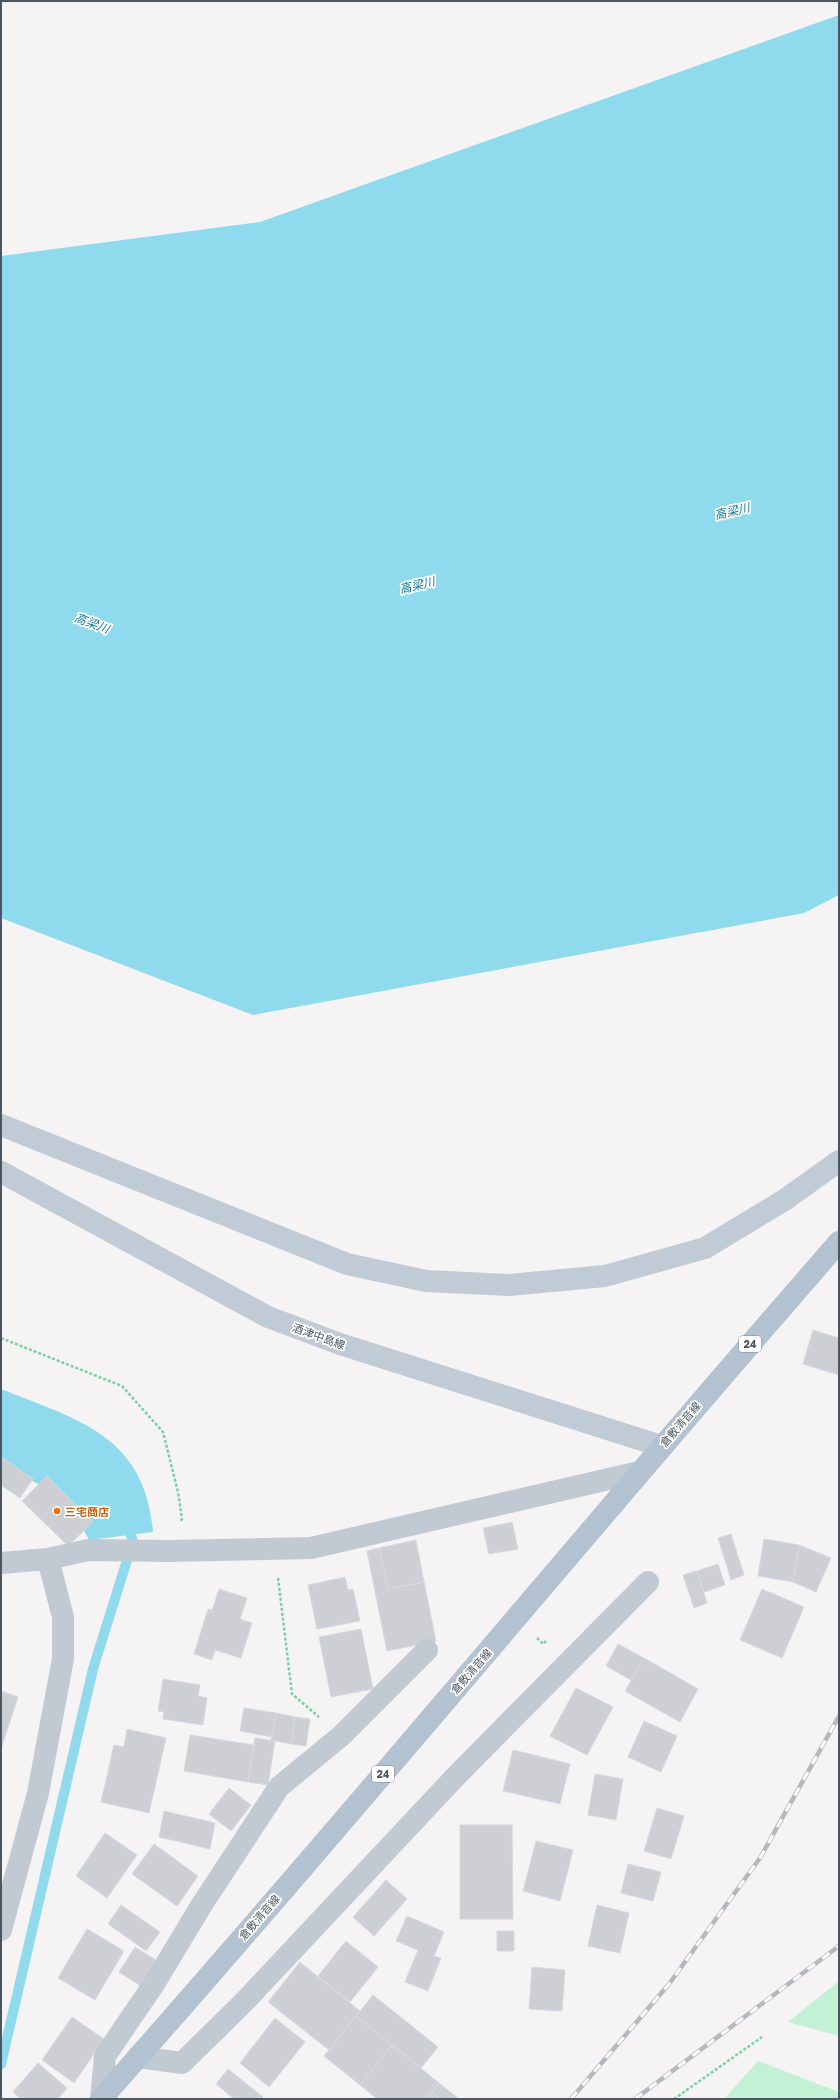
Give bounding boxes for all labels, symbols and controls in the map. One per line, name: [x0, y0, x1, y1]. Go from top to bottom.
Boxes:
water label: 高梁川: [713, 499, 753, 522]
water label: 高梁川: [398, 573, 438, 596]
water label: 高梁川: [73, 610, 113, 637]
street label: 酒津中島線: [291, 1320, 347, 1352]
road number: 24: [739, 1336, 761, 1352]
street label: 倉敷清音線: [657, 1399, 703, 1449]
place label: 三宅商店: [65, 1505, 109, 1518]
marker: 三宅商店: [52, 1506, 62, 1516]
street label: 倉敷清音線: [448, 1646, 494, 1696]
road number: 24: [372, 1766, 394, 1782]
street label: 倉敷清音線: [236, 1892, 282, 1942]

